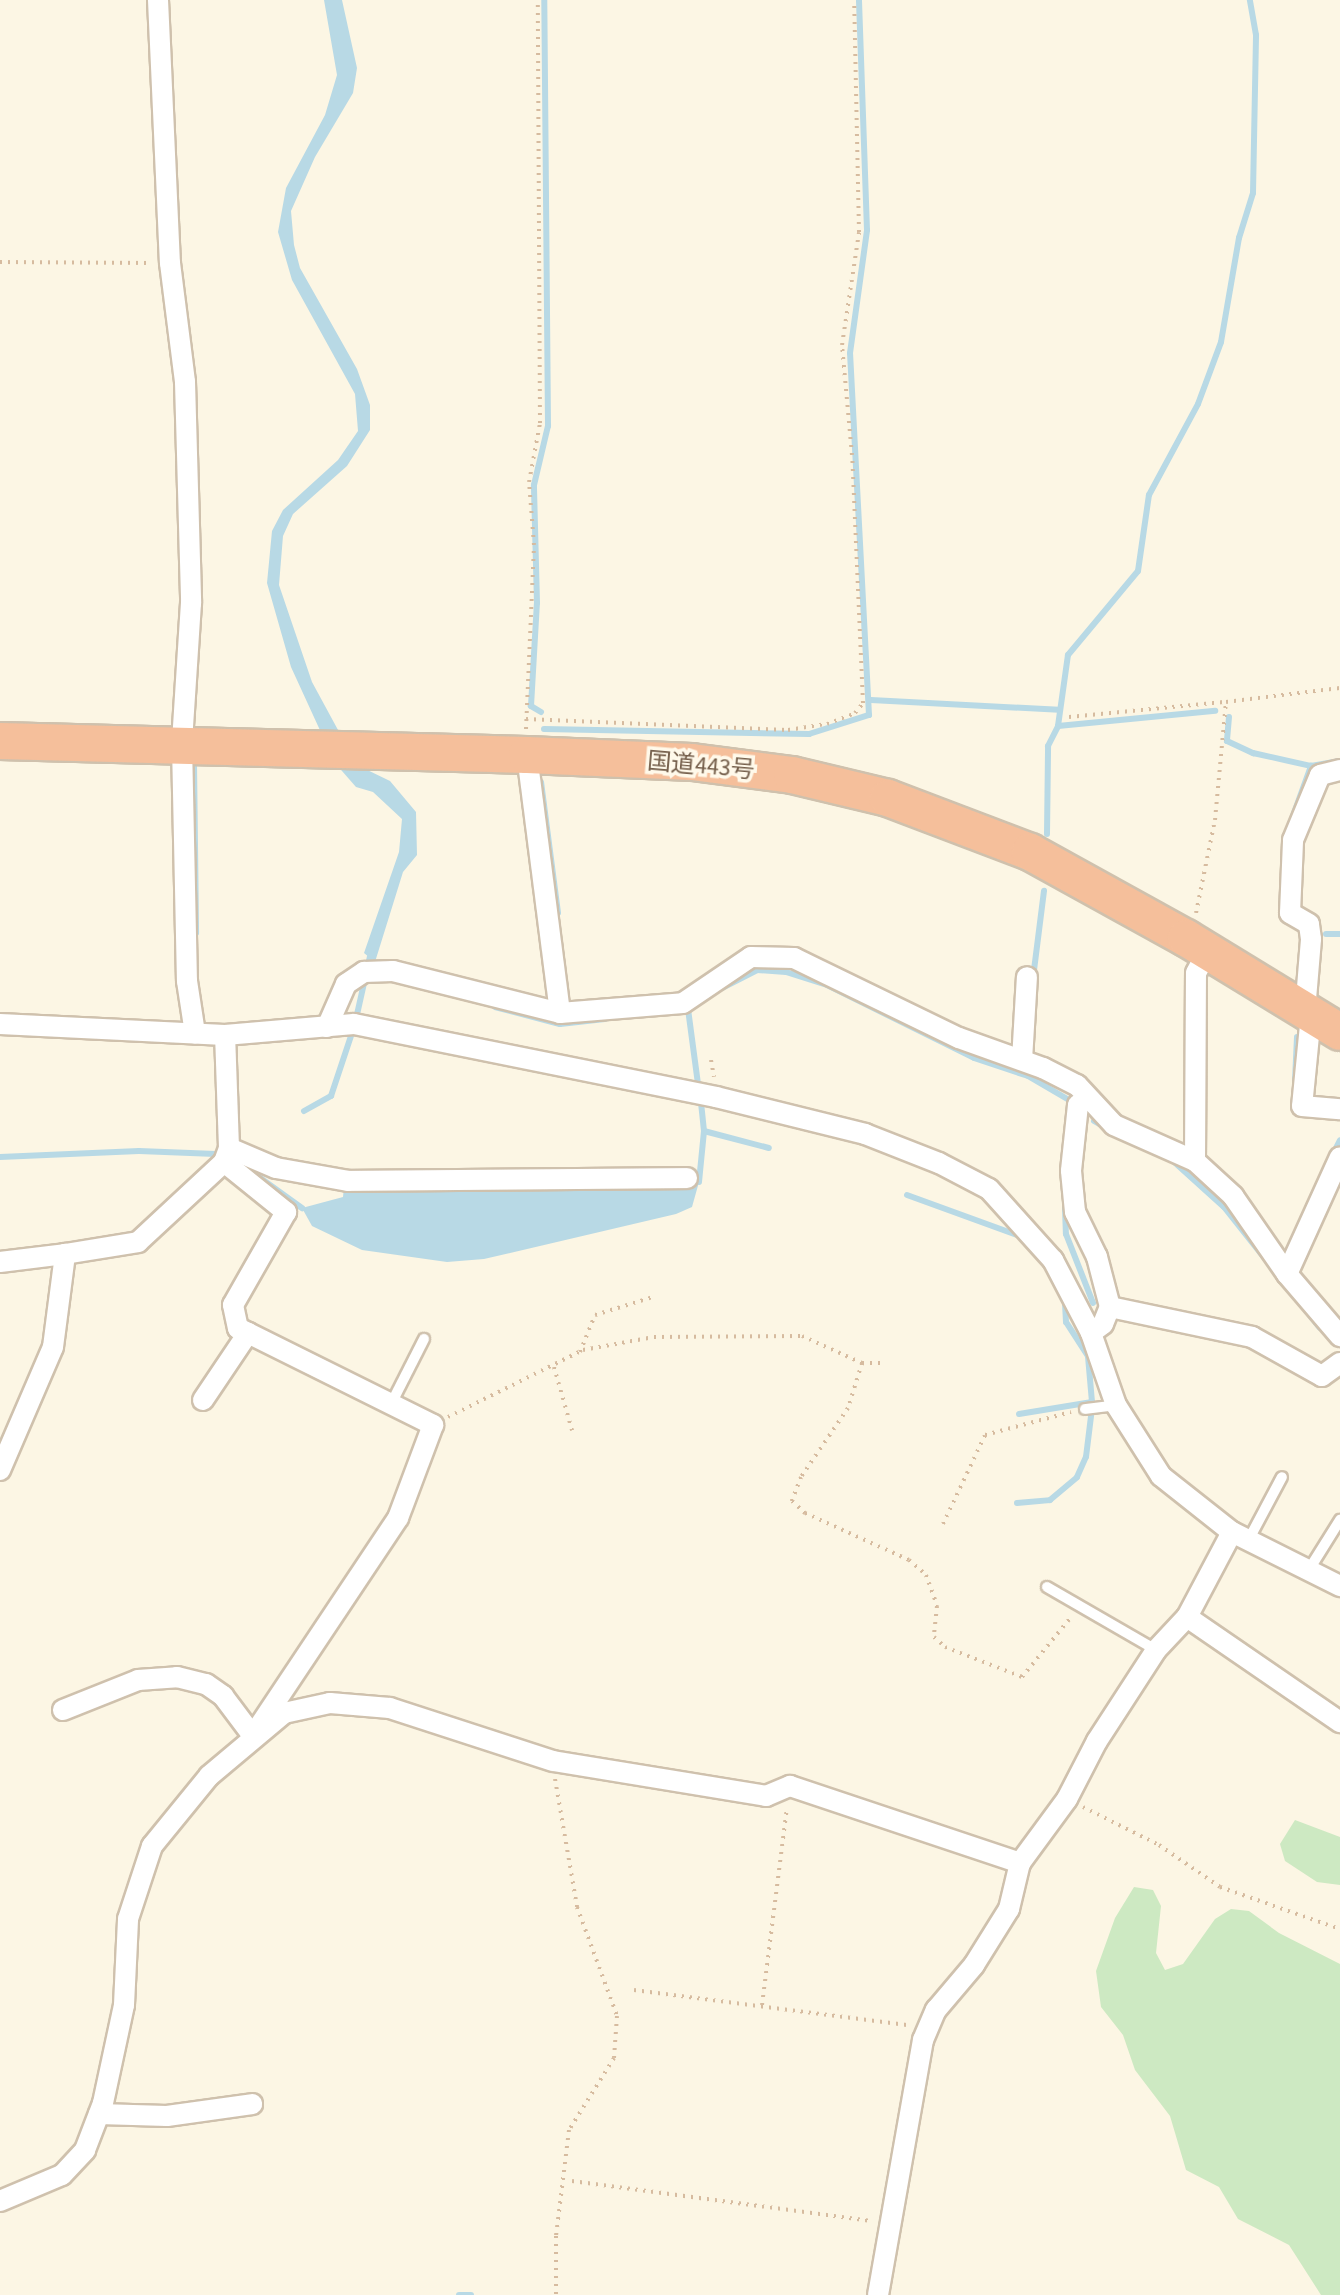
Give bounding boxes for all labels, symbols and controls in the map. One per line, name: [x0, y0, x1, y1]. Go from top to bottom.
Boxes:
street label: 国道443号: [646, 747, 756, 785]

